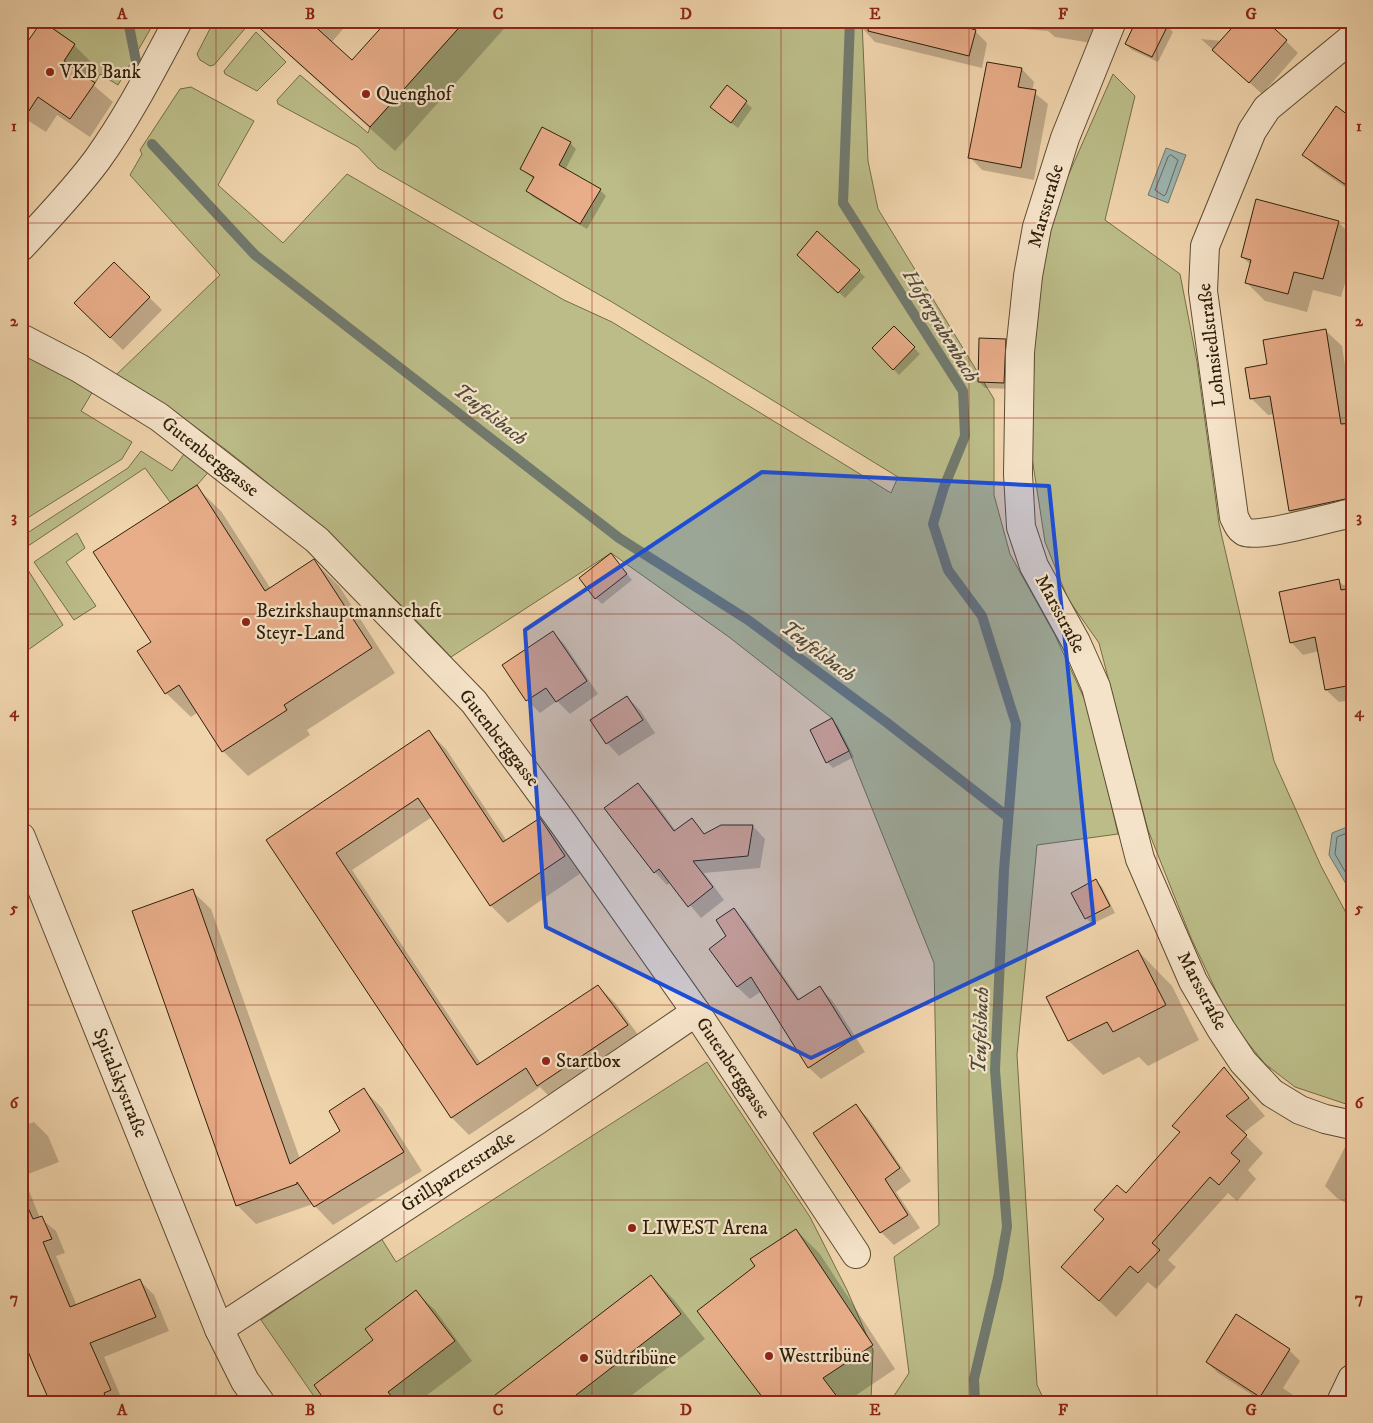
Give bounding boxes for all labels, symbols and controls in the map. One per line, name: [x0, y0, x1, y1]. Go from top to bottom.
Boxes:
text: A: [116, 4, 128, 24]
text: B: [305, 4, 315, 24]
text: C: [493, 4, 503, 24]
text: D: [680, 4, 692, 24]
text: E: [869, 4, 881, 24]
text: F: [1058, 4, 1068, 24]
text: G: [1245, 4, 1257, 24]
place label: VKB Bank: [59, 61, 142, 84]
marker: VKB Bank: [44, 66, 56, 78]
place label: Quenghof: [376, 83, 454, 106]
marker: Quenghof: [360, 88, 372, 100]
text: 1: [11, 116, 17, 136]
text: 1: [1356, 116, 1362, 136]
street label: Marsstraße: [1023, 161, 1069, 250]
water label: Hofergrabenbach: [896, 264, 984, 387]
street label: Lohnsiedlstraße: [1193, 282, 1231, 408]
text: 2: [10, 311, 19, 331]
text: 2: [1355, 311, 1364, 331]
water label: Teufelsbach: [448, 379, 532, 451]
street label: Gutenberggasse: [157, 412, 263, 502]
text: 3: [11, 507, 17, 527]
text: 3: [1356, 507, 1362, 527]
street label: Marsstraße: [1030, 571, 1090, 657]
place label: Bezirkshauptmannschaft Steyr-Land: [256, 600, 442, 645]
marker: Bezirkshauptmannschaft Steyr-Land: [240, 616, 252, 628]
water label: Teufelsbach: [776, 616, 860, 688]
street label: Gutenberggasse: [454, 685, 544, 791]
text: 4: [8, 702, 19, 722]
text: 4: [1353, 702, 1364, 722]
text: 5: [9, 898, 18, 918]
text: 5: [1354, 898, 1363, 918]
street label: Marsstraße: [1172, 948, 1232, 1034]
water label: Teufelsbach: [967, 986, 995, 1074]
street label: Gutenberggasse: [691, 1013, 775, 1123]
street label: Spitalskystraße: [88, 1025, 152, 1141]
place label: Startbox: [556, 1050, 621, 1073]
marker: Startbox: [540, 1055, 552, 1067]
text: 6: [10, 1093, 20, 1113]
text: 6: [1355, 1093, 1365, 1113]
street label: Grillparzerstraße: [397, 1126, 519, 1217]
place label: LIWEST Arena: [642, 1217, 768, 1240]
marker: LIWEST Arena: [626, 1222, 638, 1234]
text: 7: [10, 1288, 18, 1308]
text: 7: [1355, 1288, 1363, 1308]
place label: Westtribüne: [778, 1345, 870, 1368]
place label: Südtribüne: [594, 1347, 677, 1370]
marker: Westtribüne: [763, 1350, 775, 1362]
marker: Südtribüne: [578, 1352, 590, 1364]
text: A: [116, 1400, 128, 1420]
text: B: [305, 1400, 315, 1420]
text: C: [493, 1400, 503, 1420]
text: D: [680, 1400, 692, 1420]
text: E: [869, 1400, 881, 1420]
text: F: [1058, 1400, 1068, 1420]
text: G: [1245, 1400, 1257, 1420]

